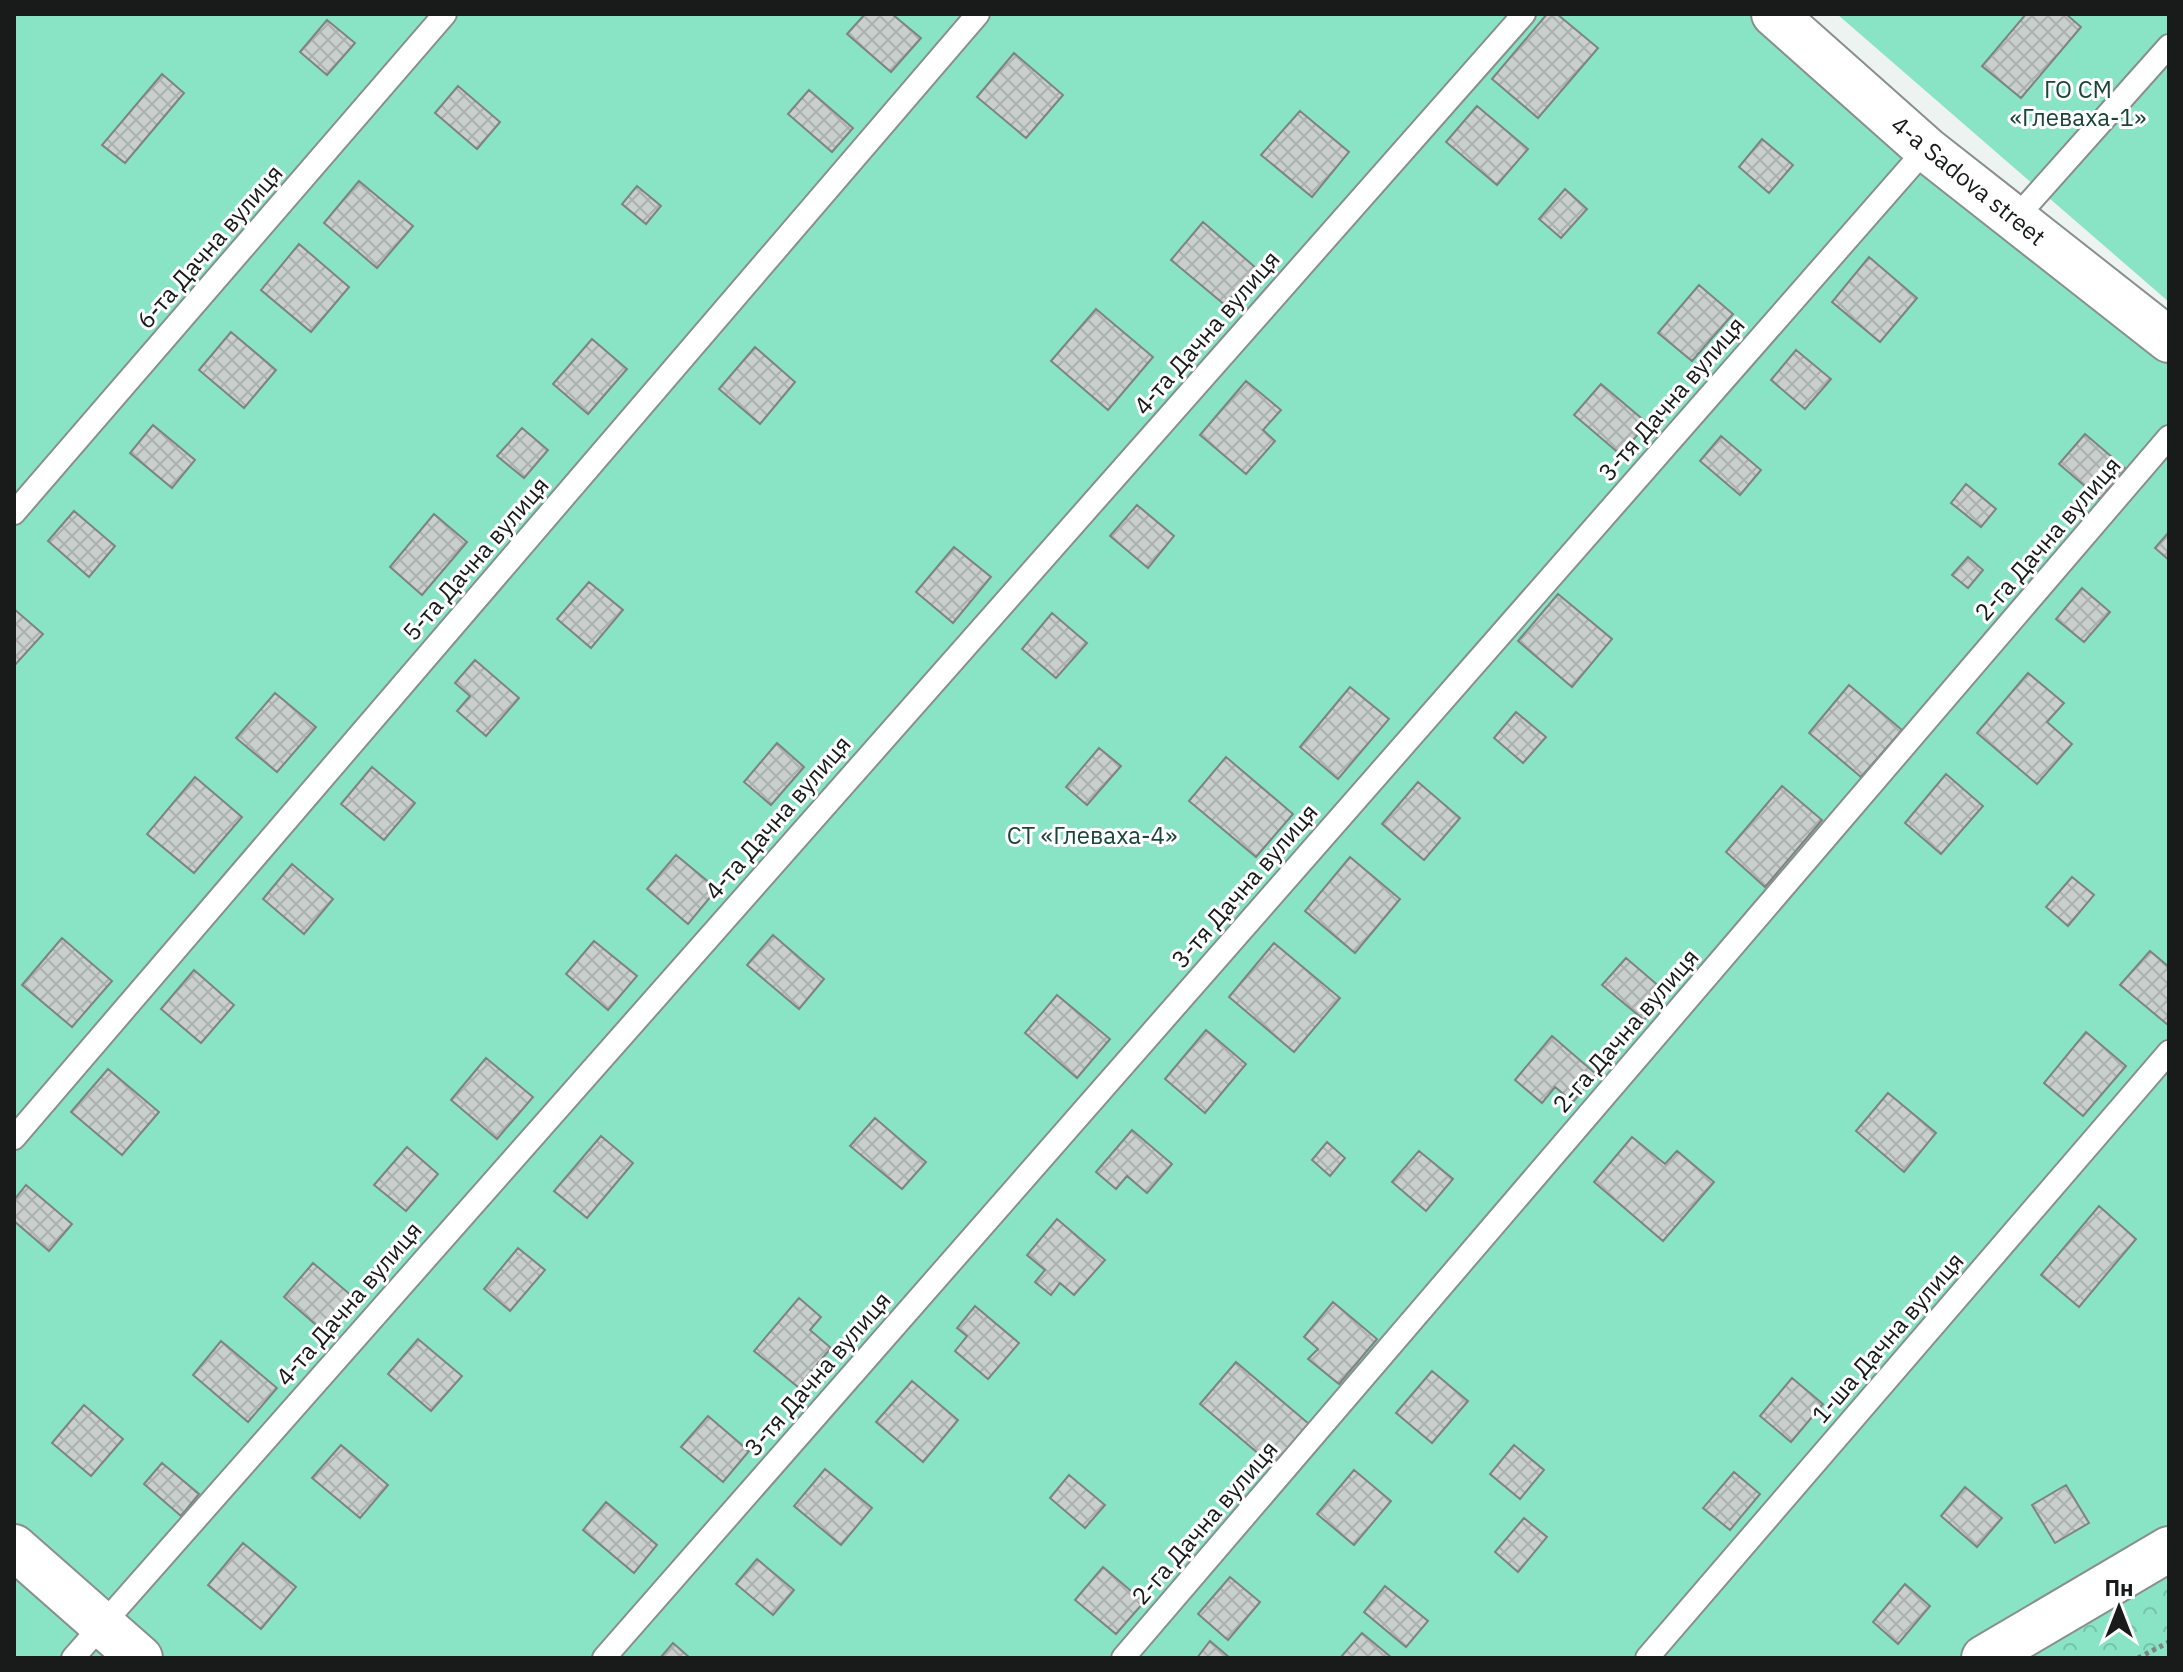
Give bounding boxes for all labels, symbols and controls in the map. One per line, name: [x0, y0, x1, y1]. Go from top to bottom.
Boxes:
park label: ГО СМ «Глеваха-1»: [2010, 73, 2146, 133]
street label: 4-a Sadova street: [1885, 108, 2052, 252]
street label: 6-та Дачна вулиця: [129, 157, 289, 335]
street label: 4-та Дачна вулиця: [1126, 243, 1286, 421]
street label: 3-тя Дачна вулиця: [1591, 309, 1751, 487]
street label: 2-га Дачна вулиця: [1967, 450, 2127, 627]
street label: 5-та Дачна вулиця: [395, 469, 555, 647]
street label: 4-та Дачна вулиця: [697, 728, 857, 906]
street label: 3-тя Дачна вулиця: [1164, 796, 1324, 974]
park label: СТ «Глеваха-4»: [1007, 819, 1177, 851]
street label: 2-га Дачна вулиця: [1545, 942, 1705, 1119]
street label: 4-та Дачна вулиця: [268, 1214, 428, 1392]
street label: 1-ша Дачна вулиця: [1804, 1245, 1970, 1430]
street label: 3-тя Дачна вулиця: [737, 1284, 897, 1462]
street label: 2-га Дачна вулиця: [1124, 1434, 1284, 1611]
north arrow: [2079, 1568, 2159, 1648]
text: Пн: [2104, 1573, 2134, 1602]

